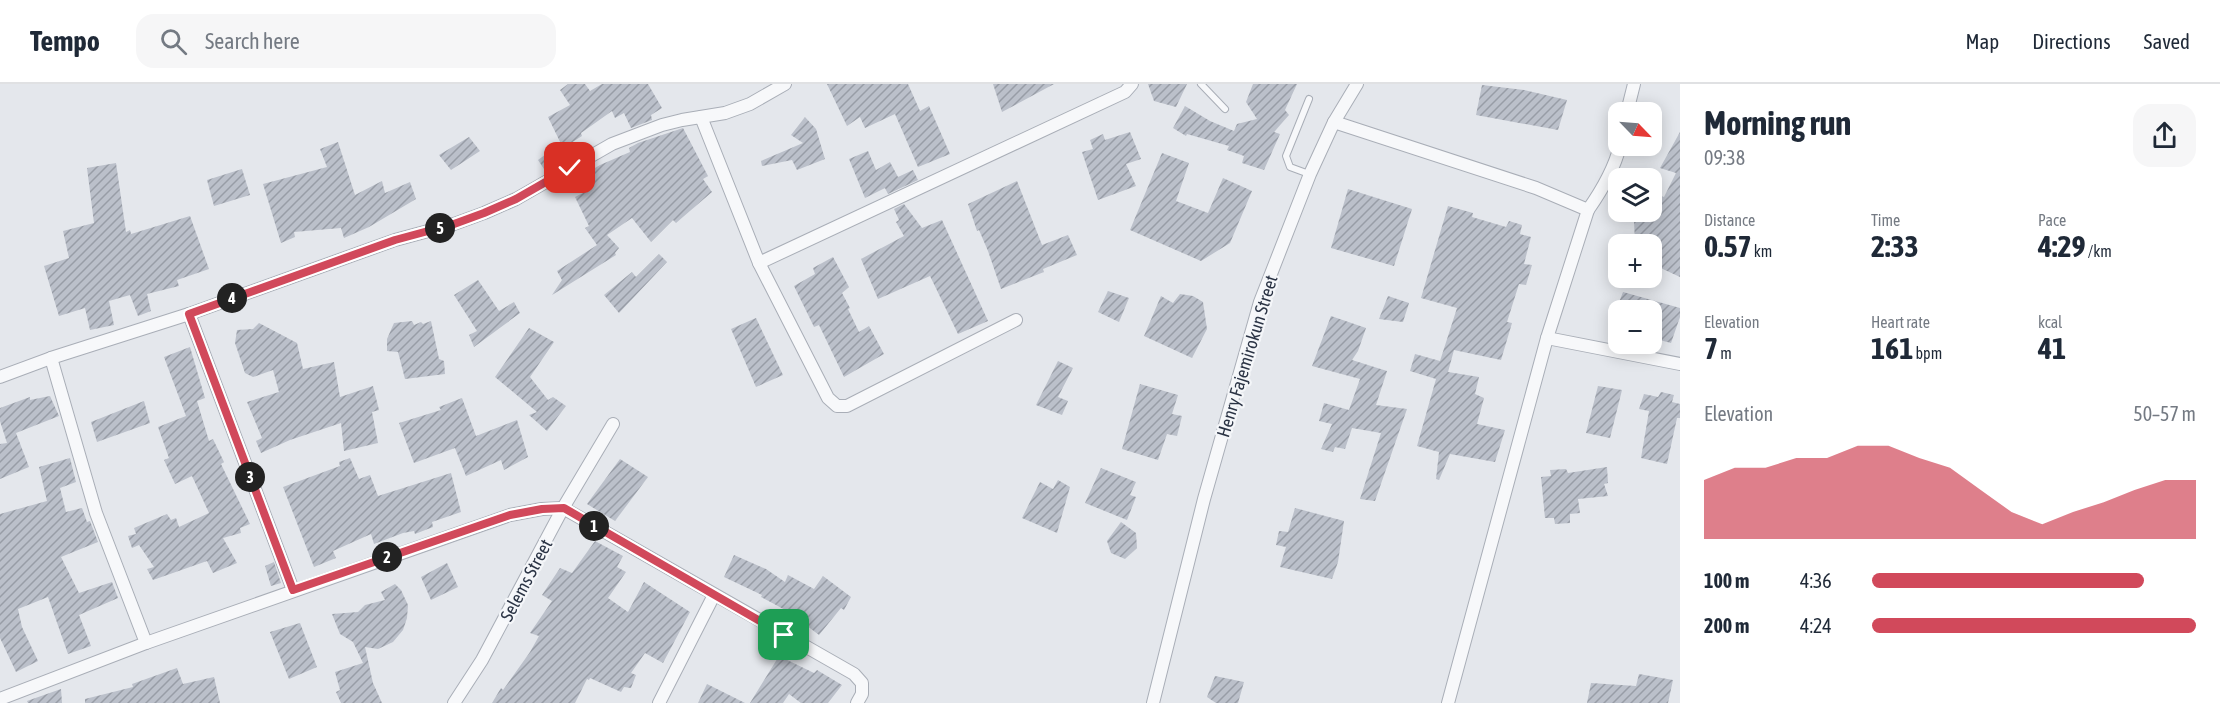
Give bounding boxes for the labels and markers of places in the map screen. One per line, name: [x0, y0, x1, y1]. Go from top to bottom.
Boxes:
pin: [544, 142, 595, 193]
pin: 5: [425, 213, 455, 243]
pin: 4: [217, 283, 247, 313]
pin: 3: [235, 462, 265, 492]
pin: 1: [579, 511, 609, 541]
pin: 2: [372, 542, 402, 572]
pin: [758, 609, 809, 660]

